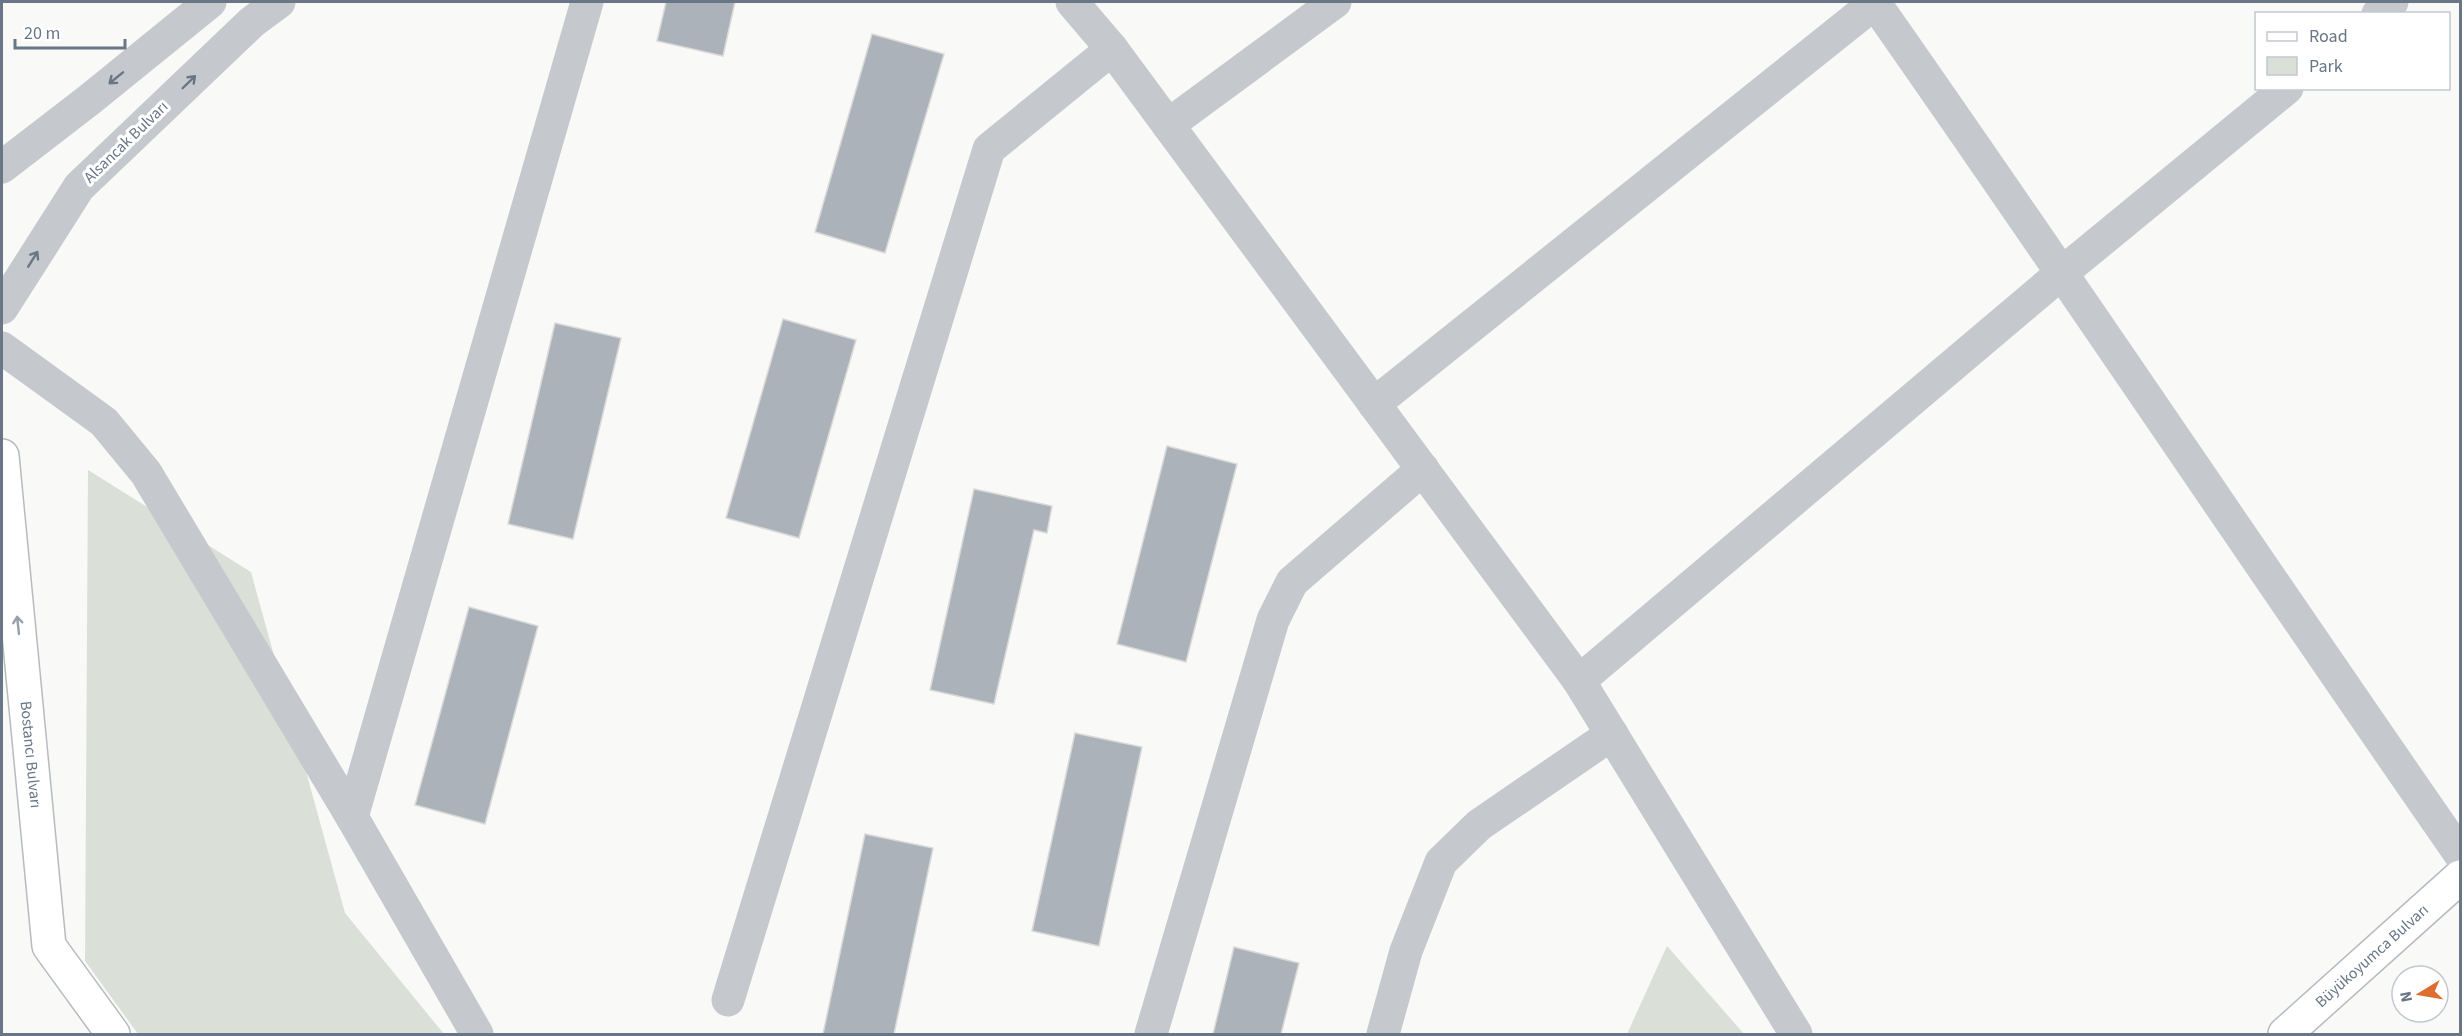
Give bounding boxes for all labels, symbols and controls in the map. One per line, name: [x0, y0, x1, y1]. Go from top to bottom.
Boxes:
scale bar: [15, 12, 124, 50]
legend: [2255, 12, 2450, 90]
text: 20 m: [24, 21, 60, 46]
text: Road: [2309, 24, 2348, 49]
text: Park: [2309, 54, 2343, 79]
one-way arrow: [108, 72, 124, 85]
one-way arrow: [181, 75, 196, 90]
street label: Alsancak Bulvarı: [79, 96, 173, 188]
one-way arrow: [27, 251, 39, 268]
one-way arrow: [12, 616, 23, 635]
street label: Bostancı Bulvarı: [15, 700, 47, 809]
street label: Büyükoyumca Bulvarı: [2311, 899, 2434, 1013]
north arrow: [2390, 964, 2450, 1024]
text: N: [2394, 989, 2418, 1004]

